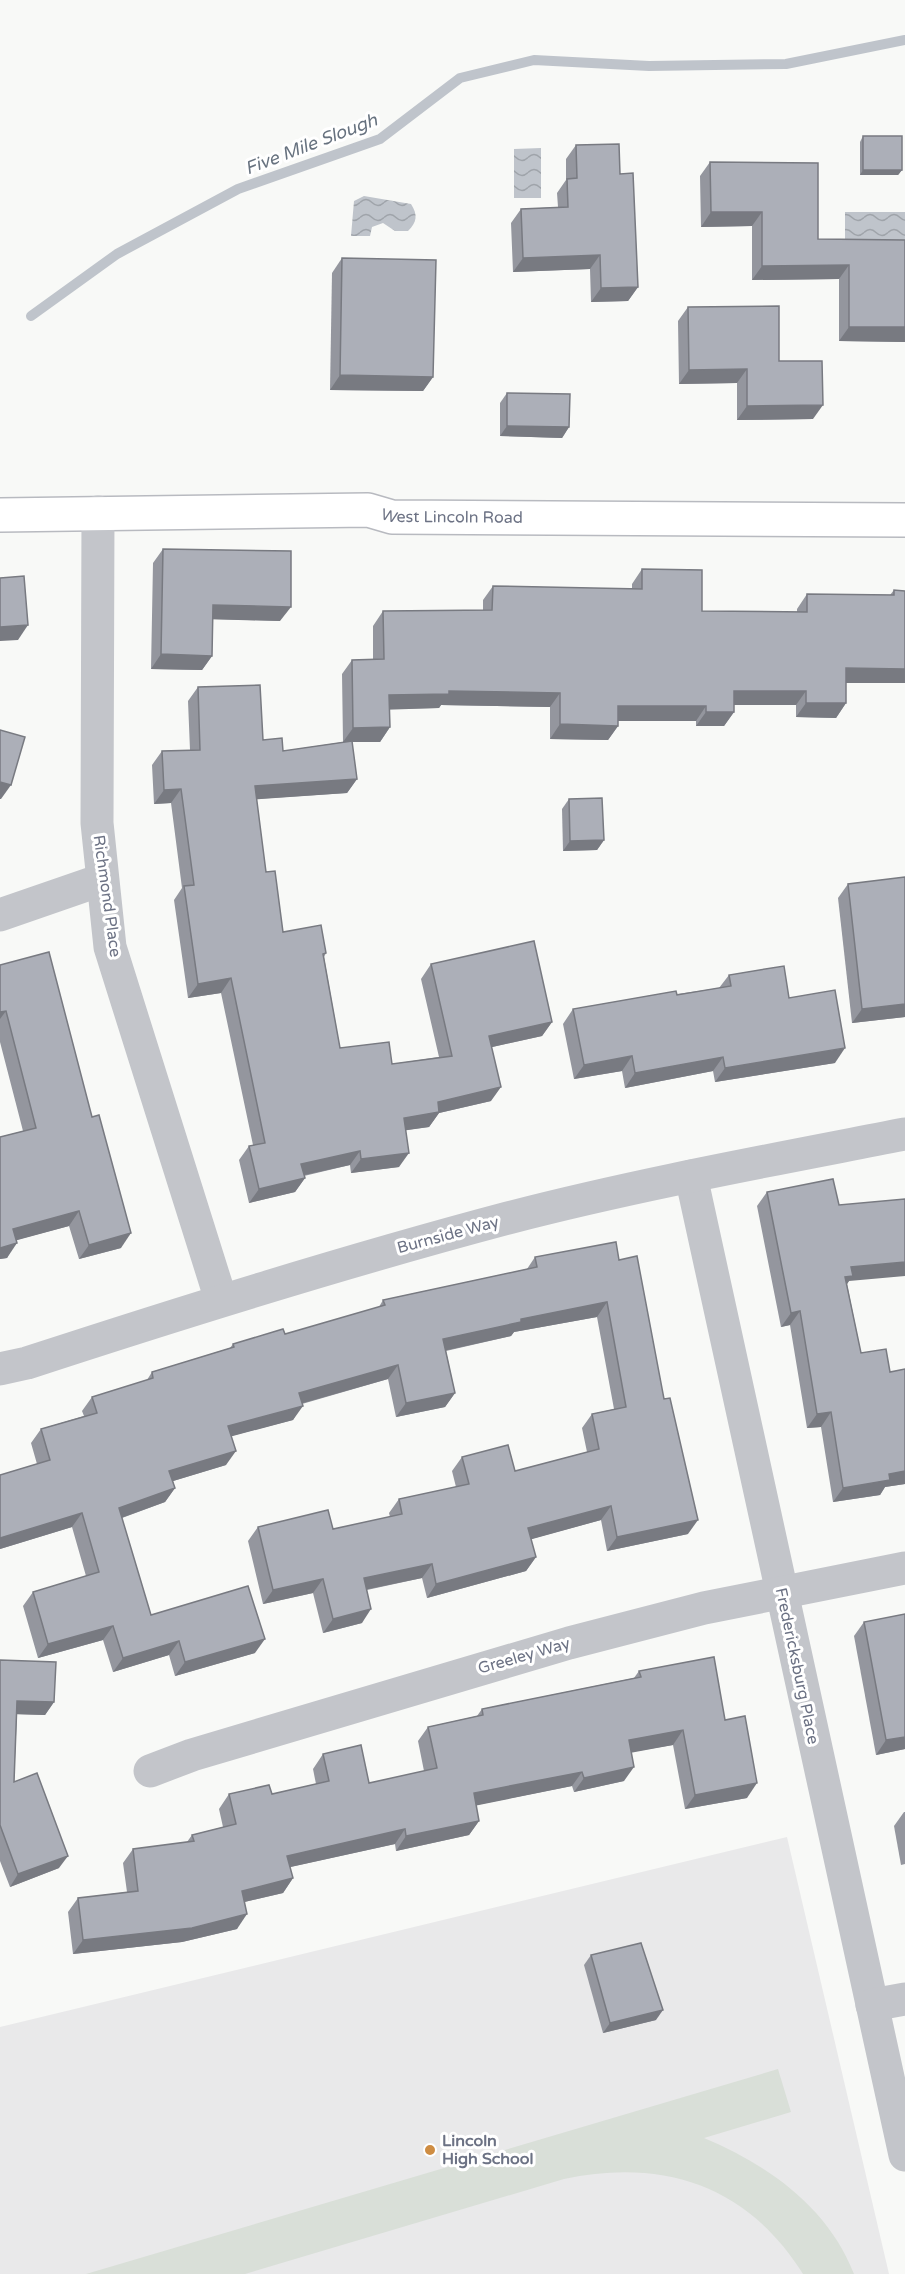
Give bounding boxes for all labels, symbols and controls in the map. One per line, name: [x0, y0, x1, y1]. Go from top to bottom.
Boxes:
water label: Five Mile Slough: [242, 108, 381, 179]
street label: West Lincoln Road: [379, 504, 523, 528]
street label: Richmond Place: [89, 834, 125, 958]
street label: Burnside Way: [395, 1212, 501, 1258]
street label: Fredericksburg Place: [771, 1586, 823, 1746]
street label: Greeley Way: [476, 1633, 573, 1679]
place label: Lincoln High School: [442, 2131, 533, 2169]
marker: Lincoln High School: [423, 2143, 437, 2157]

